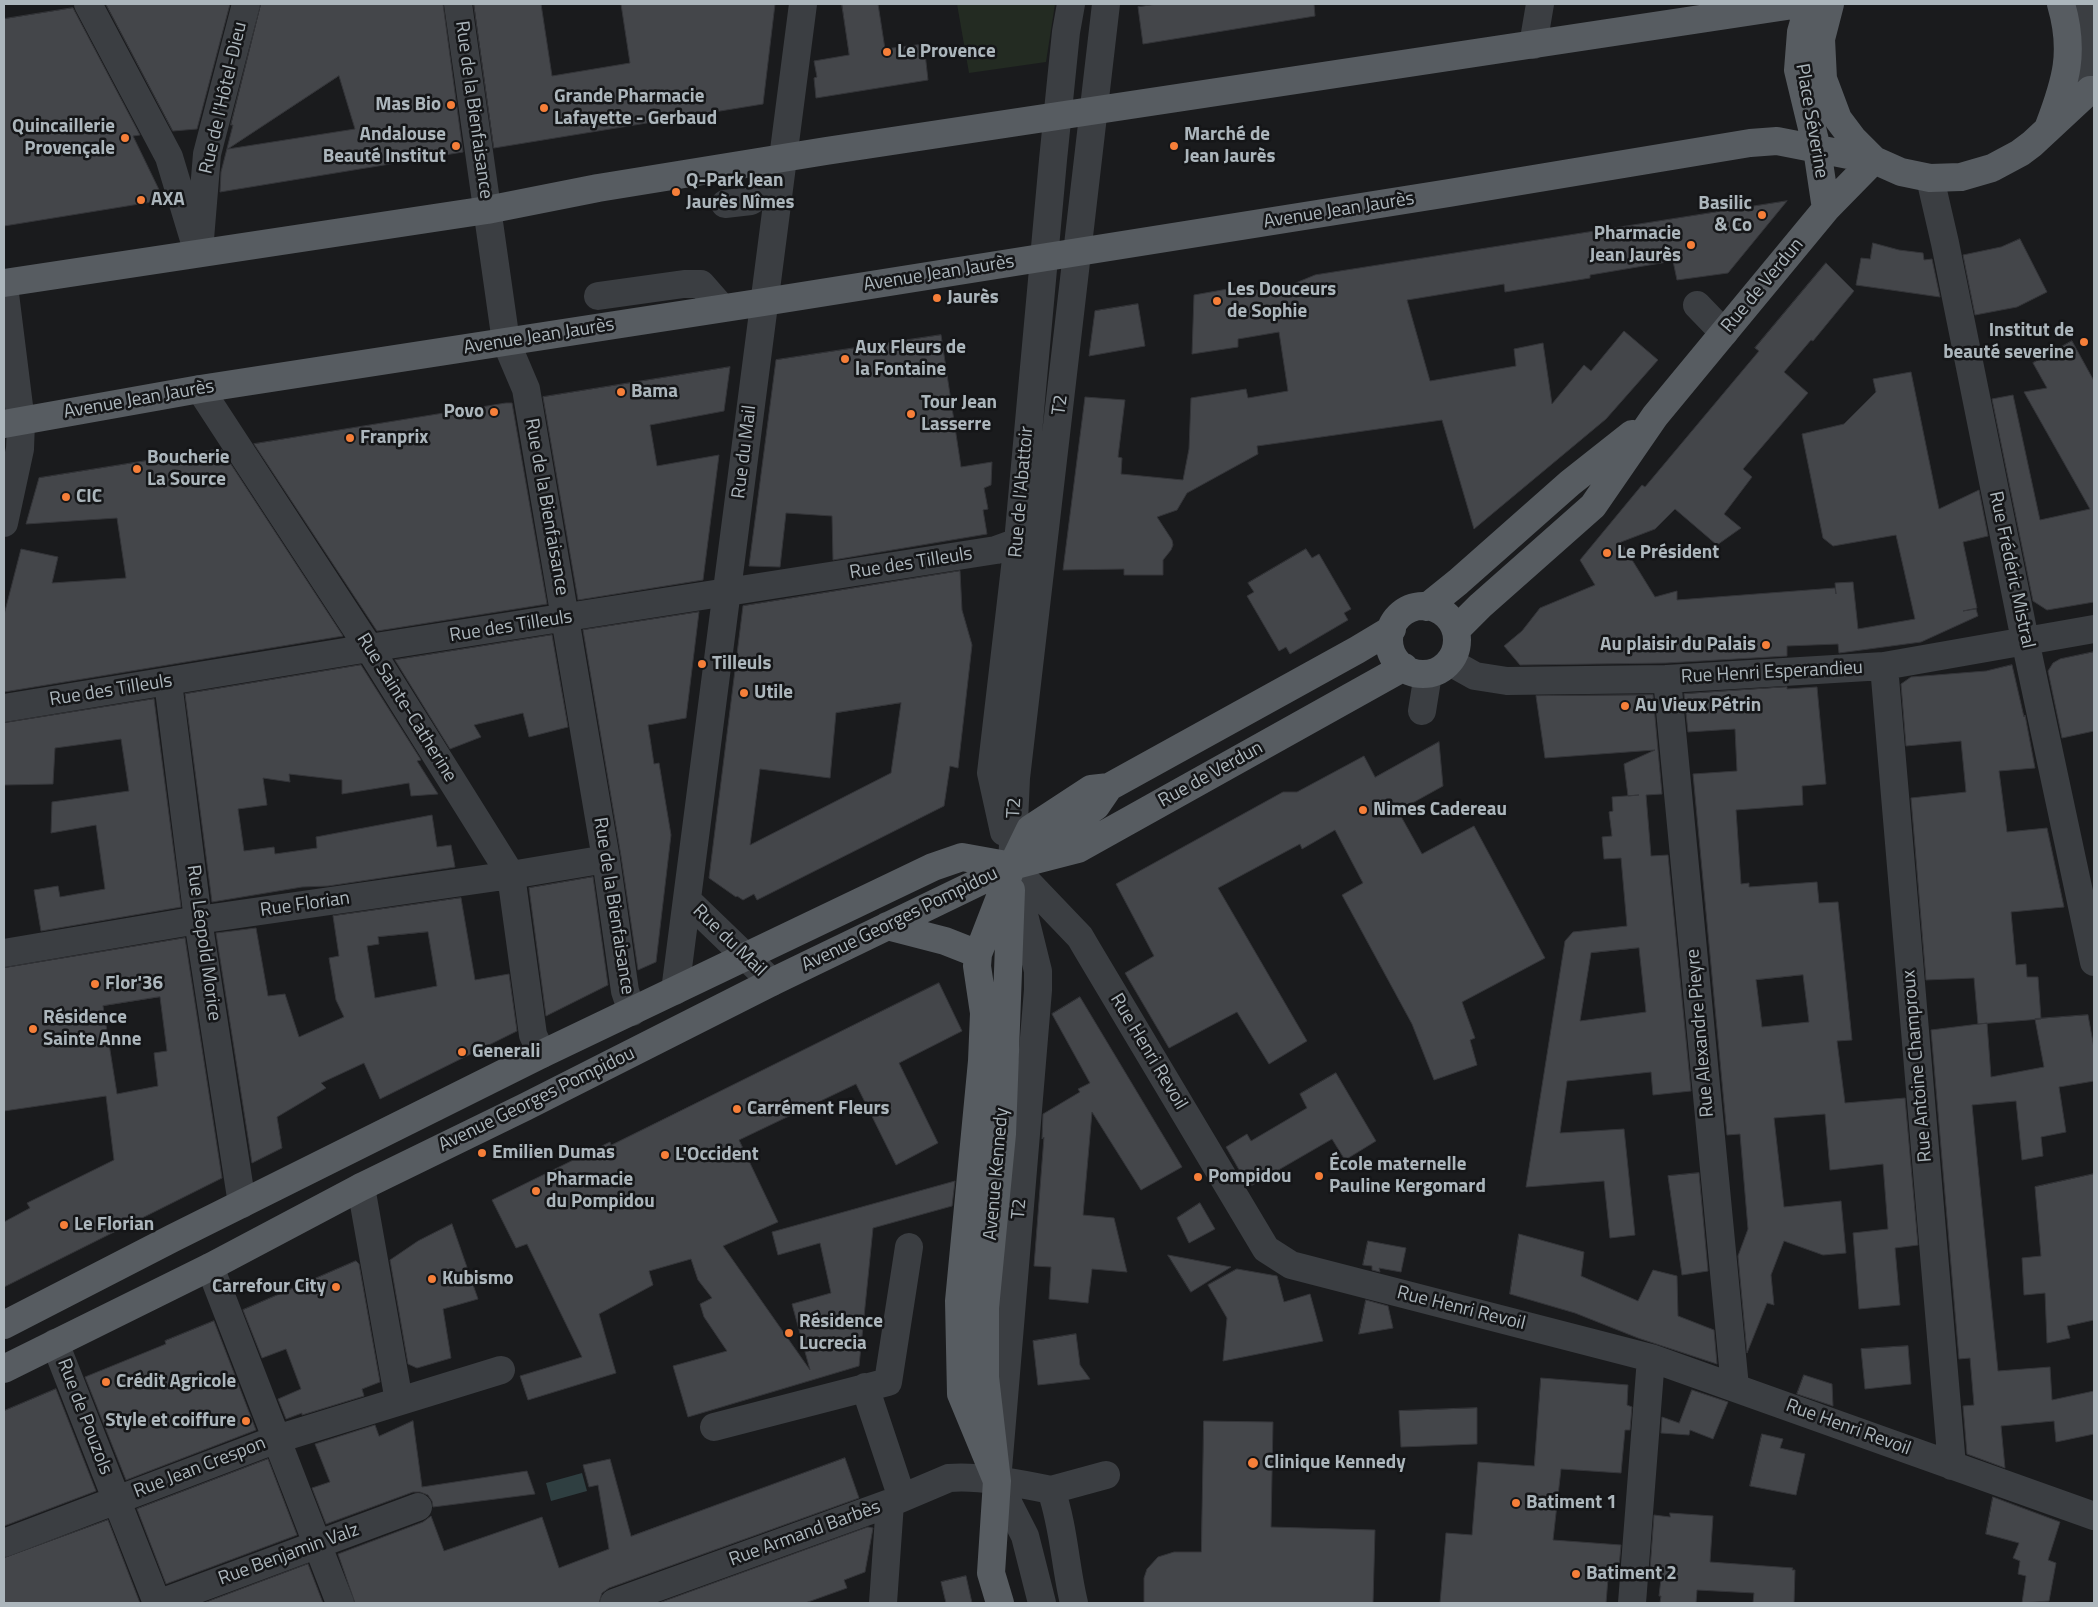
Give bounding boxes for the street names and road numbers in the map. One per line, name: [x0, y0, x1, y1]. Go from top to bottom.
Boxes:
street label: Rue de l'Hôtel-Dieu: [195, 20, 253, 176]
street label: Rue de la Bienfaisance: [449, 20, 497, 200]
street label: Place Séverine: [1790, 62, 1832, 180]
street label: Avenue Jean Jaurès: [1262, 188, 1416, 234]
street label: Rue de Verdun: [1717, 234, 1809, 338]
street label: Avenue Jean Jaurès: [862, 251, 1016, 297]
street label: Avenue Jean Jaurès: [462, 314, 616, 360]
street label: Avenue Jean Jaurès: [62, 376, 216, 424]
street label: T2: [1048, 393, 1074, 417]
street label: Rue du Mail: [728, 404, 762, 500]
street label: Rue de la Bienfaisance: [519, 417, 573, 597]
street label: Rue de l'Abattoir: [1005, 425, 1039, 559]
street label: Rue Frédéric Mistral: [1983, 489, 2039, 651]
street label: Rue des Tilleuls: [848, 543, 974, 585]
street label: Rue des Tilleuls: [448, 606, 574, 648]
street label: Rue Sainte-Catherine: [351, 629, 461, 787]
street label: Rue Henri Esperandieu: [1680, 657, 1864, 689]
street label: Rue des Tilleuls: [48, 670, 174, 712]
street label: Rue de Verdun: [1155, 737, 1267, 813]
street label: T2: [1003, 797, 1027, 819]
street label: Rue de la Bienfaisance: [588, 816, 638, 996]
street label: Avenue Georges Pompidou: [798, 863, 1002, 977]
street label: Rue Léopold Morice: [181, 864, 225, 1022]
street label: Rue Florian: [259, 887, 351, 923]
street label: Rue du Mail: [687, 900, 771, 982]
street label: Rue Alexandre Pieyre: [1682, 948, 1720, 1118]
street label: Rue Antoine Champroux: [1898, 969, 1938, 1163]
street label: Rue Henri Revoil: [1104, 990, 1192, 1114]
street label: Avenue Georges Pompidou: [435, 1043, 639, 1157]
street label: Avenue Kennedy: [980, 1107, 1014, 1241]
street label: T2: [1008, 1198, 1032, 1220]
street label: Rue Henri Revoil: [1394, 1282, 1528, 1336]
street label: Rue de Pouzols: [51, 1356, 117, 1478]
street label: Rue Henri Revoil: [1782, 1395, 1914, 1461]
street label: Rue Jean Crespon: [131, 1432, 269, 1504]
street label: Rue Armand Barbès: [726, 1496, 884, 1572]
street label: Rue Benjamin Valz: [215, 1519, 363, 1591]

